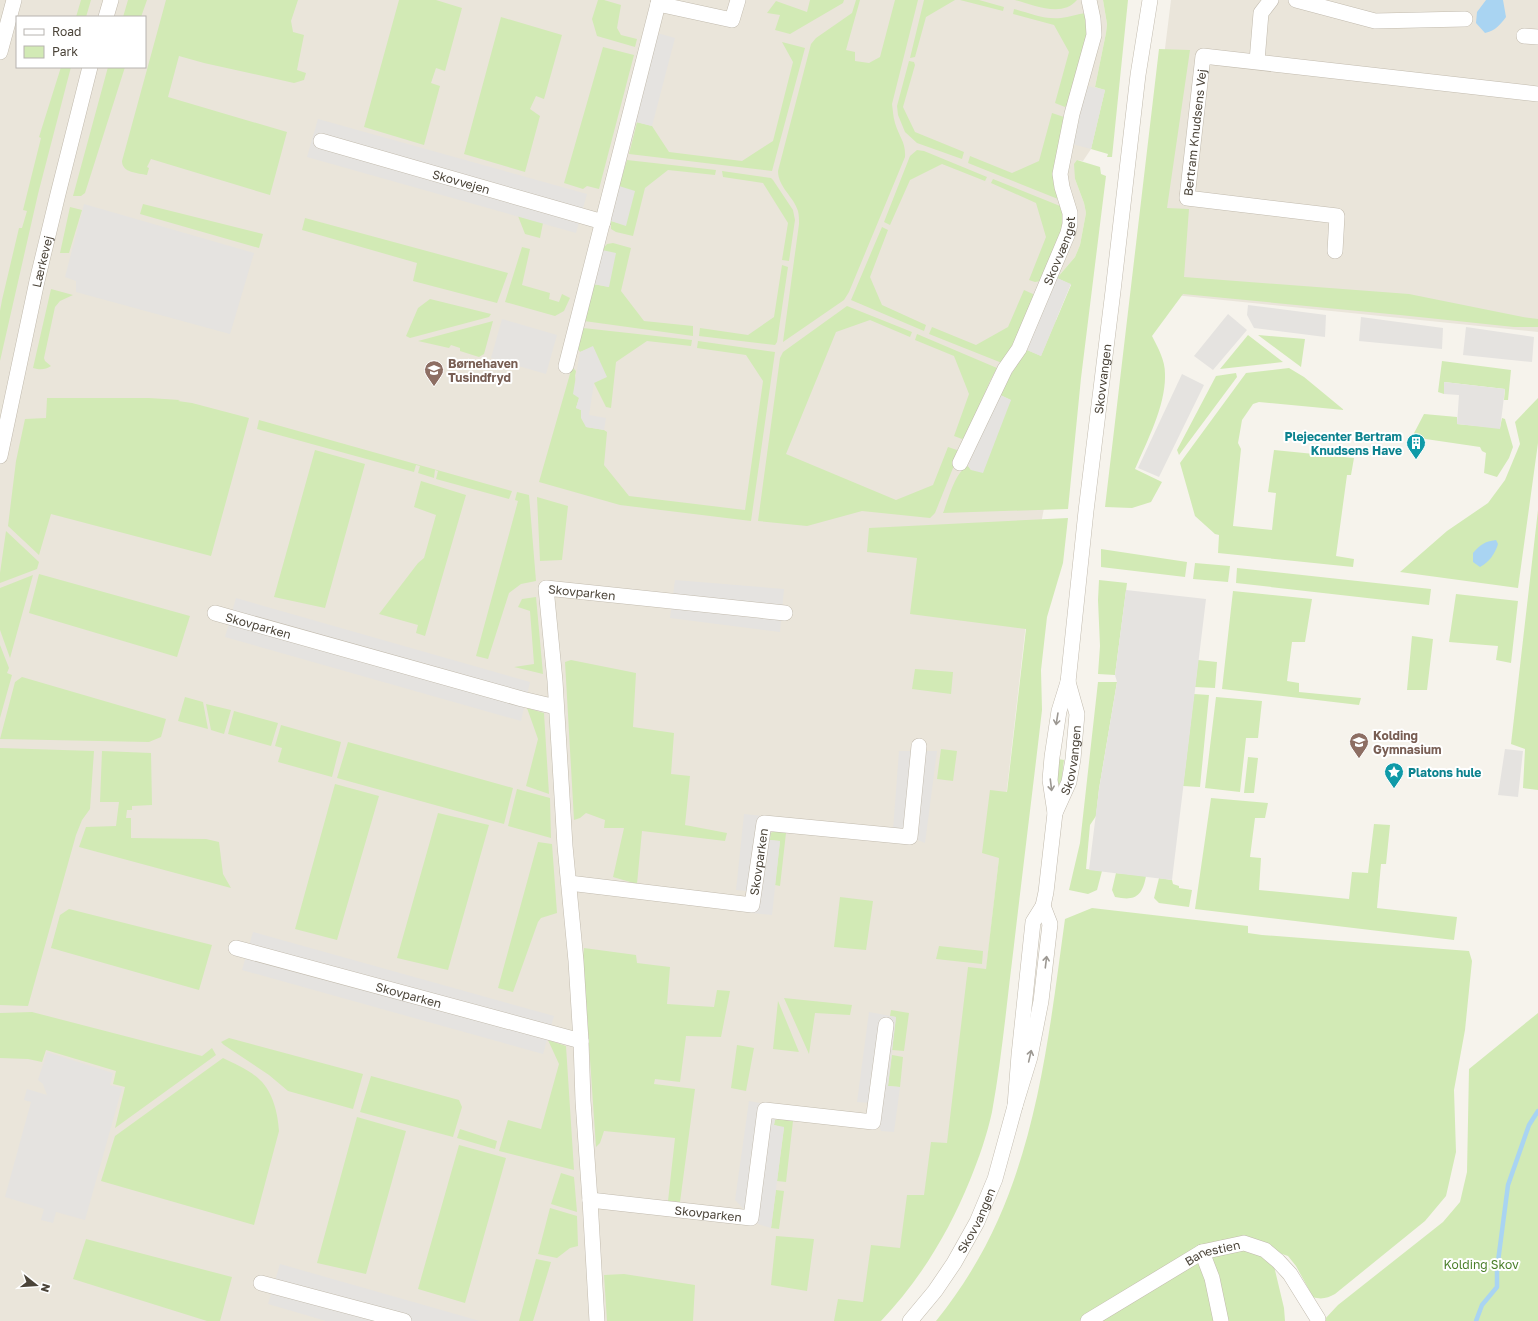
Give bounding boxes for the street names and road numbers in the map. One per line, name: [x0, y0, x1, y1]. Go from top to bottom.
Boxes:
street label: Bertram Knudsens Vej: [1180, 68, 1209, 197]
street label: Skovvejen: [431, 166, 492, 197]
street label: Skovvænget: [1039, 216, 1078, 287]
street label: Lærkevej: [28, 234, 55, 289]
street label: Skovvangen: [1090, 343, 1114, 415]
street label: Skovparken: [547, 581, 616, 603]
street label: Skovparken: [224, 609, 293, 641]
street label: Skovvangen: [1057, 725, 1083, 797]
street label: Skovparken: [746, 827, 771, 896]
street label: Skovparken: [374, 979, 443, 1011]
street label: Skovvangen: [954, 1186, 998, 1255]
street label: Skovparken: [674, 1202, 743, 1224]
street label: Banestien: [1182, 1237, 1241, 1268]

